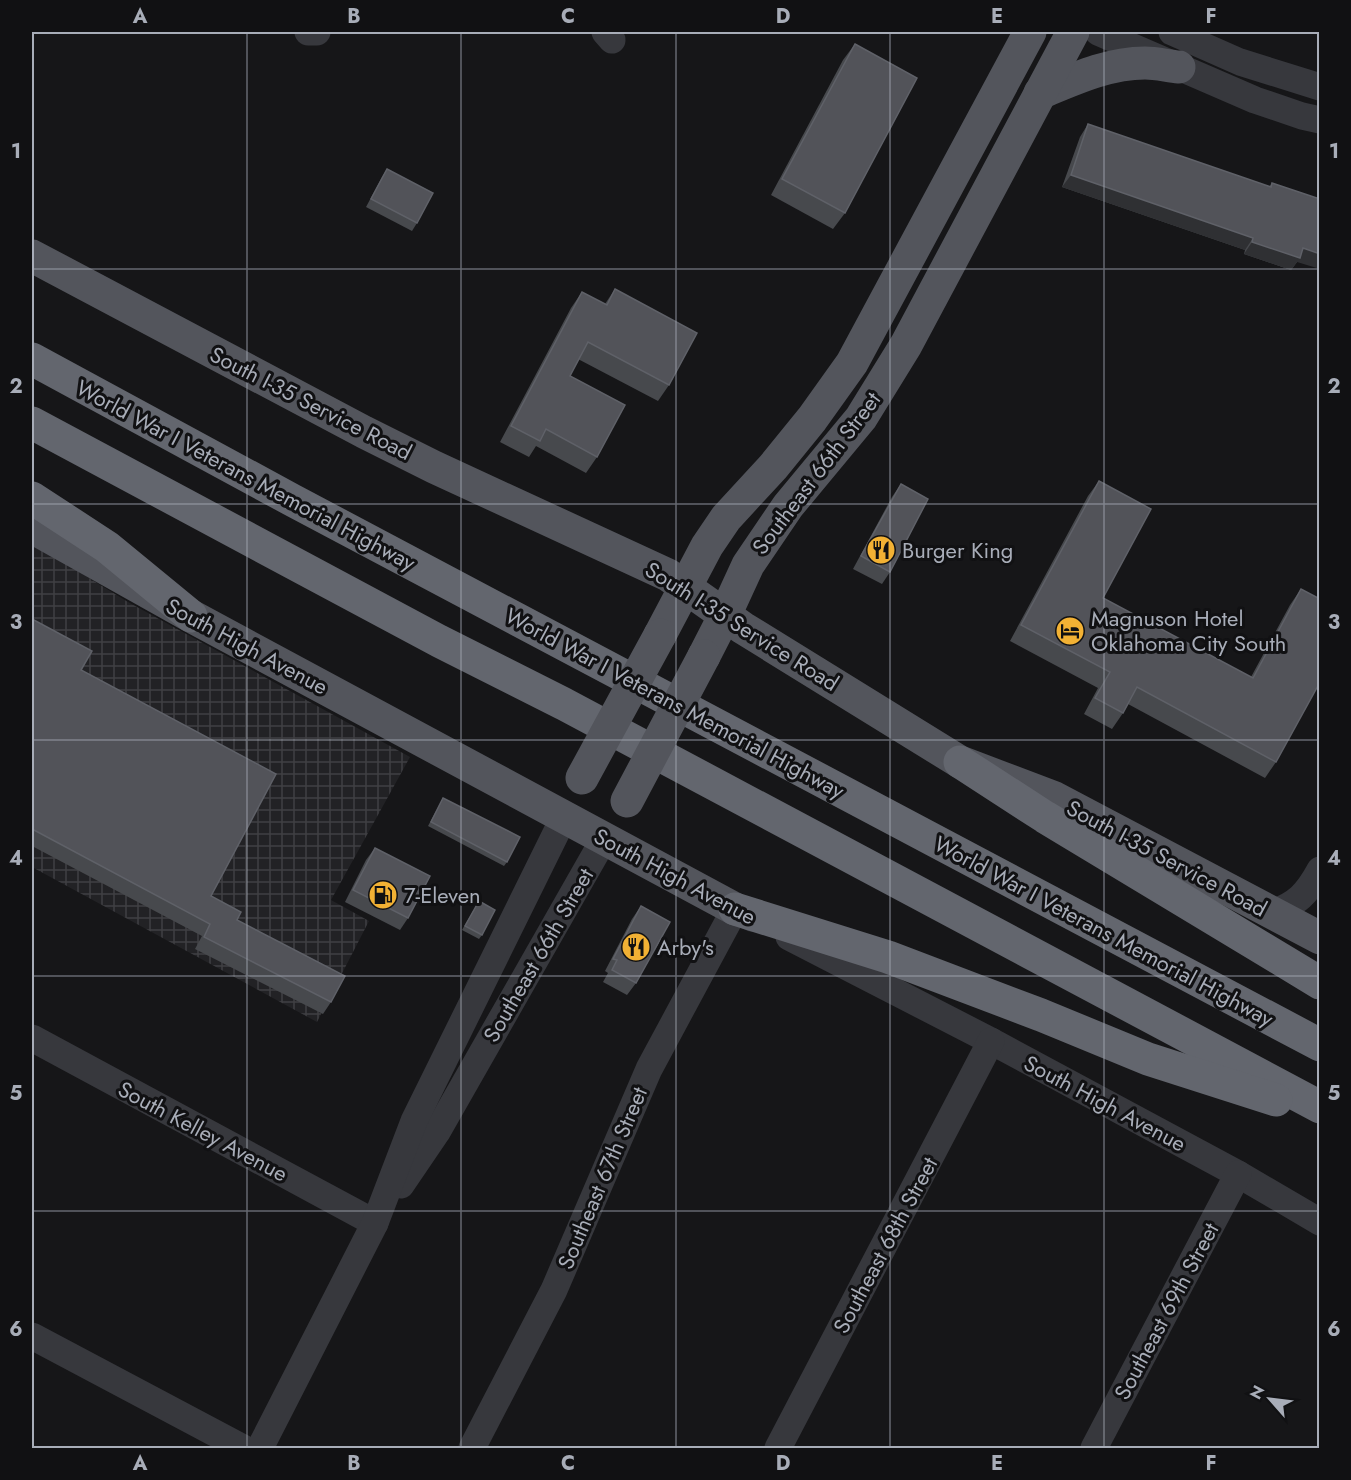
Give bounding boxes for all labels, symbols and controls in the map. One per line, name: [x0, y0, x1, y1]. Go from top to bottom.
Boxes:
text: A: [132, 2, 148, 31]
text: B: [347, 2, 361, 31]
text: C: [561, 2, 575, 31]
text: D: [776, 2, 790, 31]
text: E: [991, 2, 1003, 31]
text: F: [1205, 2, 1217, 31]
text: 1: [11, 137, 21, 166]
text: 1: [1329, 137, 1339, 166]
street label: South I-35 Service Road: [204, 338, 418, 468]
text: 2: [9, 372, 23, 401]
street label: World War I Veterans Memorial Highway: [71, 372, 422, 579]
text: 2: [1327, 372, 1341, 401]
street label: Southeast 66th Street: [744, 384, 888, 561]
restaurant icon: Burger King: [865, 534, 897, 566]
place label: Burger King: [902, 534, 1013, 566]
street label: South I-35 Service Road: [639, 553, 845, 699]
street label: South High Avenue: [160, 590, 334, 702]
street label: World War I Veterans Memorial Highway: [500, 600, 851, 807]
place label: Magnuson Hotel Oklahoma City South: [1091, 602, 1286, 659]
text: 3: [10, 608, 22, 637]
text: 3: [1328, 608, 1340, 637]
hotel icon: Magnuson Hotel Oklahoma City South: [1054, 615, 1086, 647]
street label: South I-35 Service Road: [1061, 792, 1273, 924]
street label: South High Avenue: [588, 820, 762, 932]
street label: World War I Veterans Memorial Highway: [929, 828, 1280, 1035]
text: 4: [9, 844, 23, 873]
text: 4: [1327, 844, 1341, 873]
street label: Southeast 66th Street: [475, 861, 601, 1048]
fuel station icon: 7-Eleven: [367, 879, 399, 911]
place label: 7-Eleven: [404, 879, 481, 911]
restaurant icon: Arby's: [620, 931, 652, 963]
place label: Arby's: [657, 931, 714, 963]
street label: South High Avenue: [1018, 1047, 1192, 1159]
street label: South Kelley Avenue: [112, 1073, 294, 1189]
text: 5: [10, 1079, 23, 1108]
text: 5: [1328, 1079, 1341, 1108]
street label: Southeast 67th Street: [549, 1081, 655, 1274]
street label: Southeast 68th Street: [825, 1150, 945, 1339]
street label: Southeast 69th Street: [1106, 1216, 1227, 1405]
text: 6: [9, 1315, 23, 1344]
text: 6: [1327, 1315, 1341, 1344]
north arrow: [1240, 1369, 1300, 1429]
text: N: [1244, 1381, 1270, 1403]
text: A: [132, 1449, 148, 1478]
text: B: [347, 1449, 361, 1478]
text: C: [561, 1449, 575, 1478]
text: D: [776, 1449, 790, 1478]
text: E: [991, 1449, 1003, 1478]
text: F: [1205, 1449, 1217, 1478]

